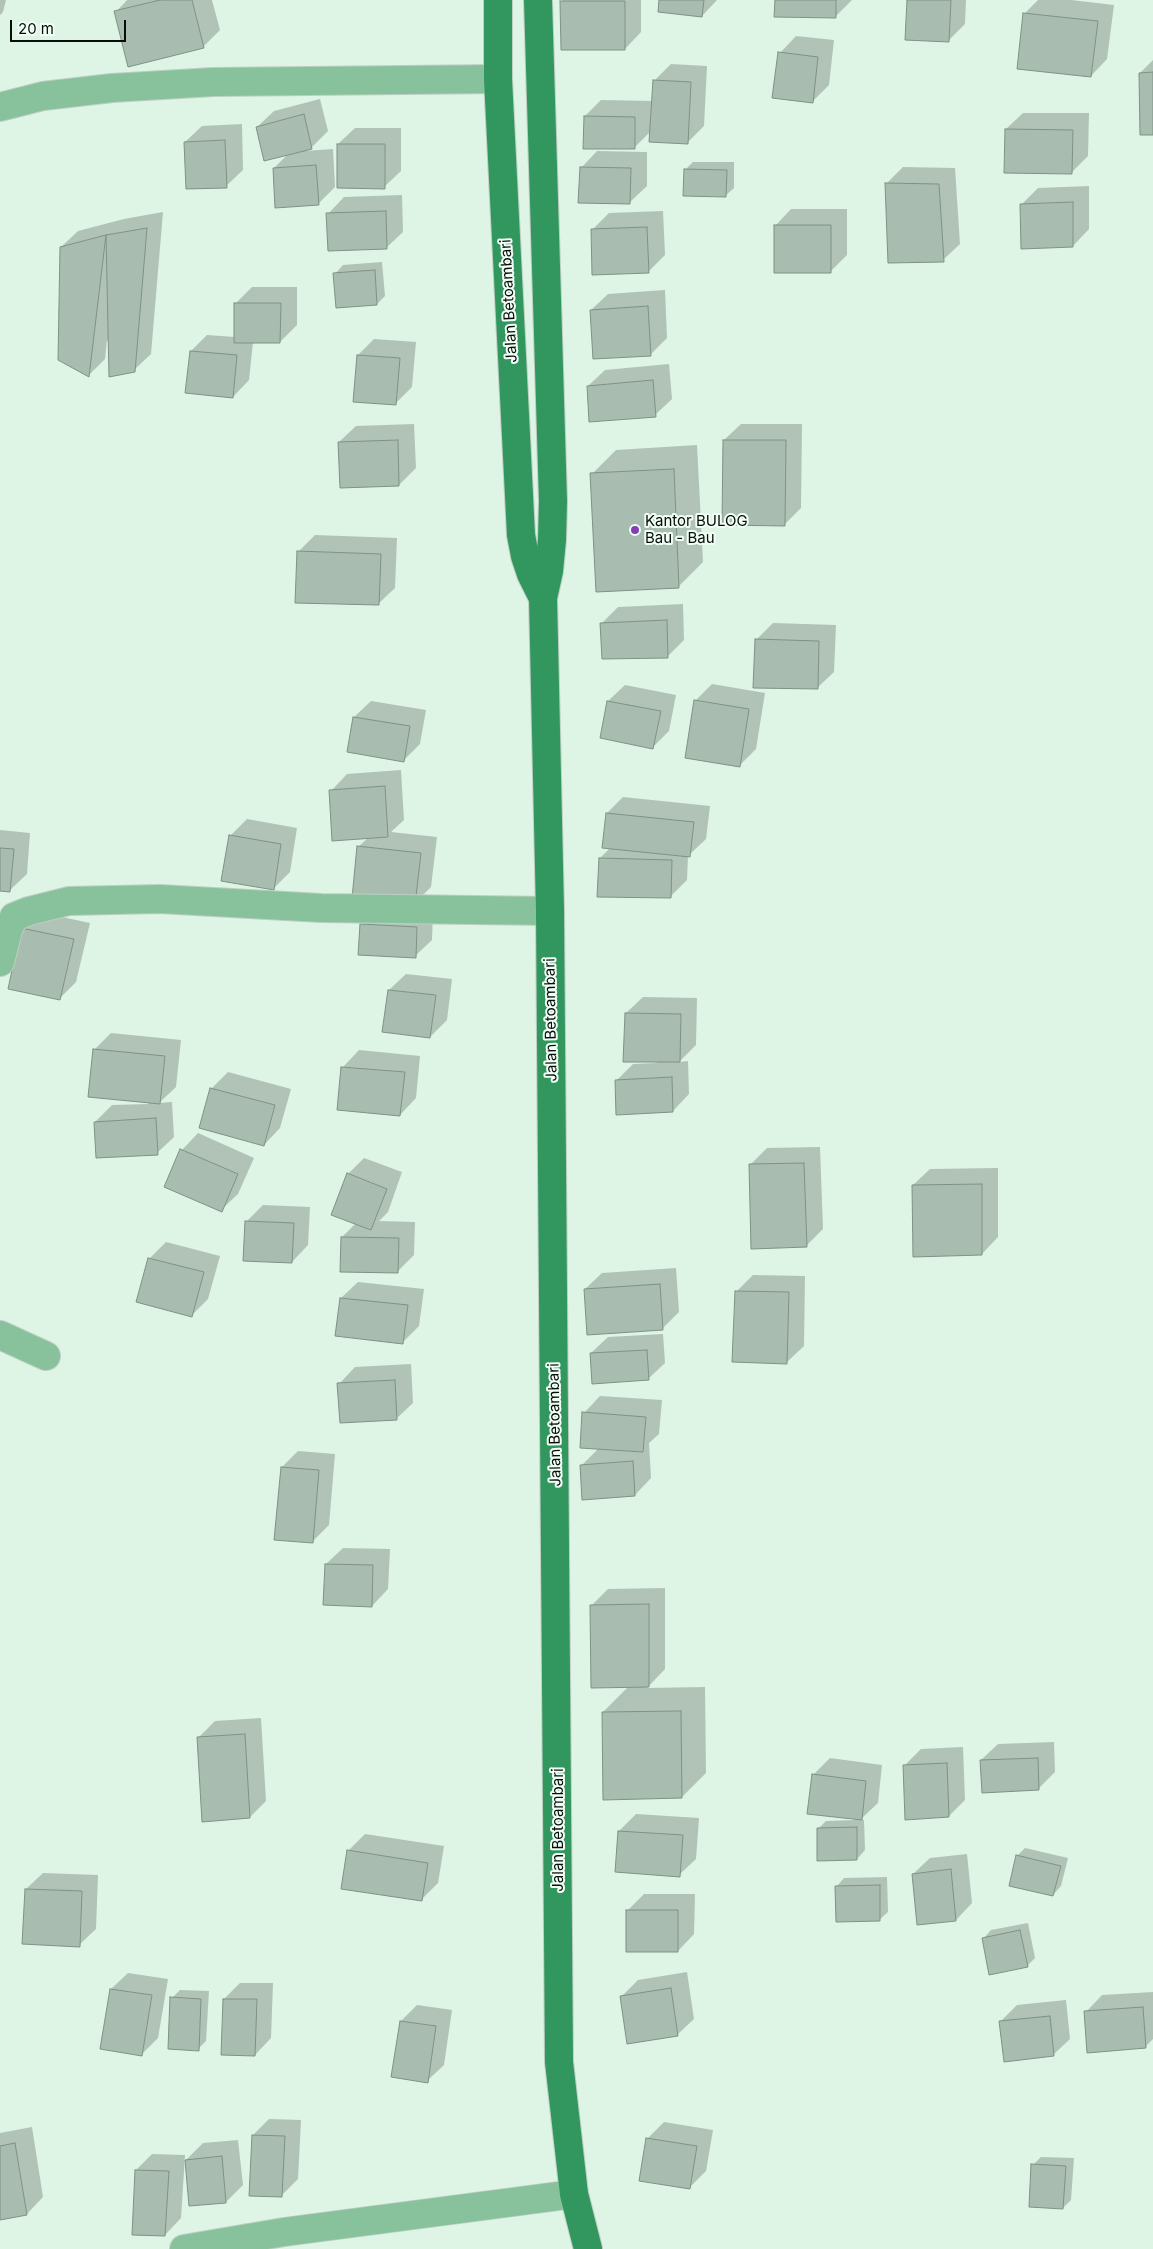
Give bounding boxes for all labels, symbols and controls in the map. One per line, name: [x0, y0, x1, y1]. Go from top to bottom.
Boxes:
scale bar: [12, 10, 129, 42]
text: 20 m: [18, 19, 54, 38]
street label: Jalan Betoambari: [497, 239, 521, 363]
place label: Kantor BULOG Bau - Bau: [645, 512, 748, 547]
marker: Kantor BULOG Bau - Bau: [629, 524, 641, 536]
street label: Jalan Betoambari: [541, 958, 561, 1082]
street label: Jalan Betoambari: [545, 1363, 565, 1487]
street label: Jalan Betoambari: [549, 1768, 567, 1892]

